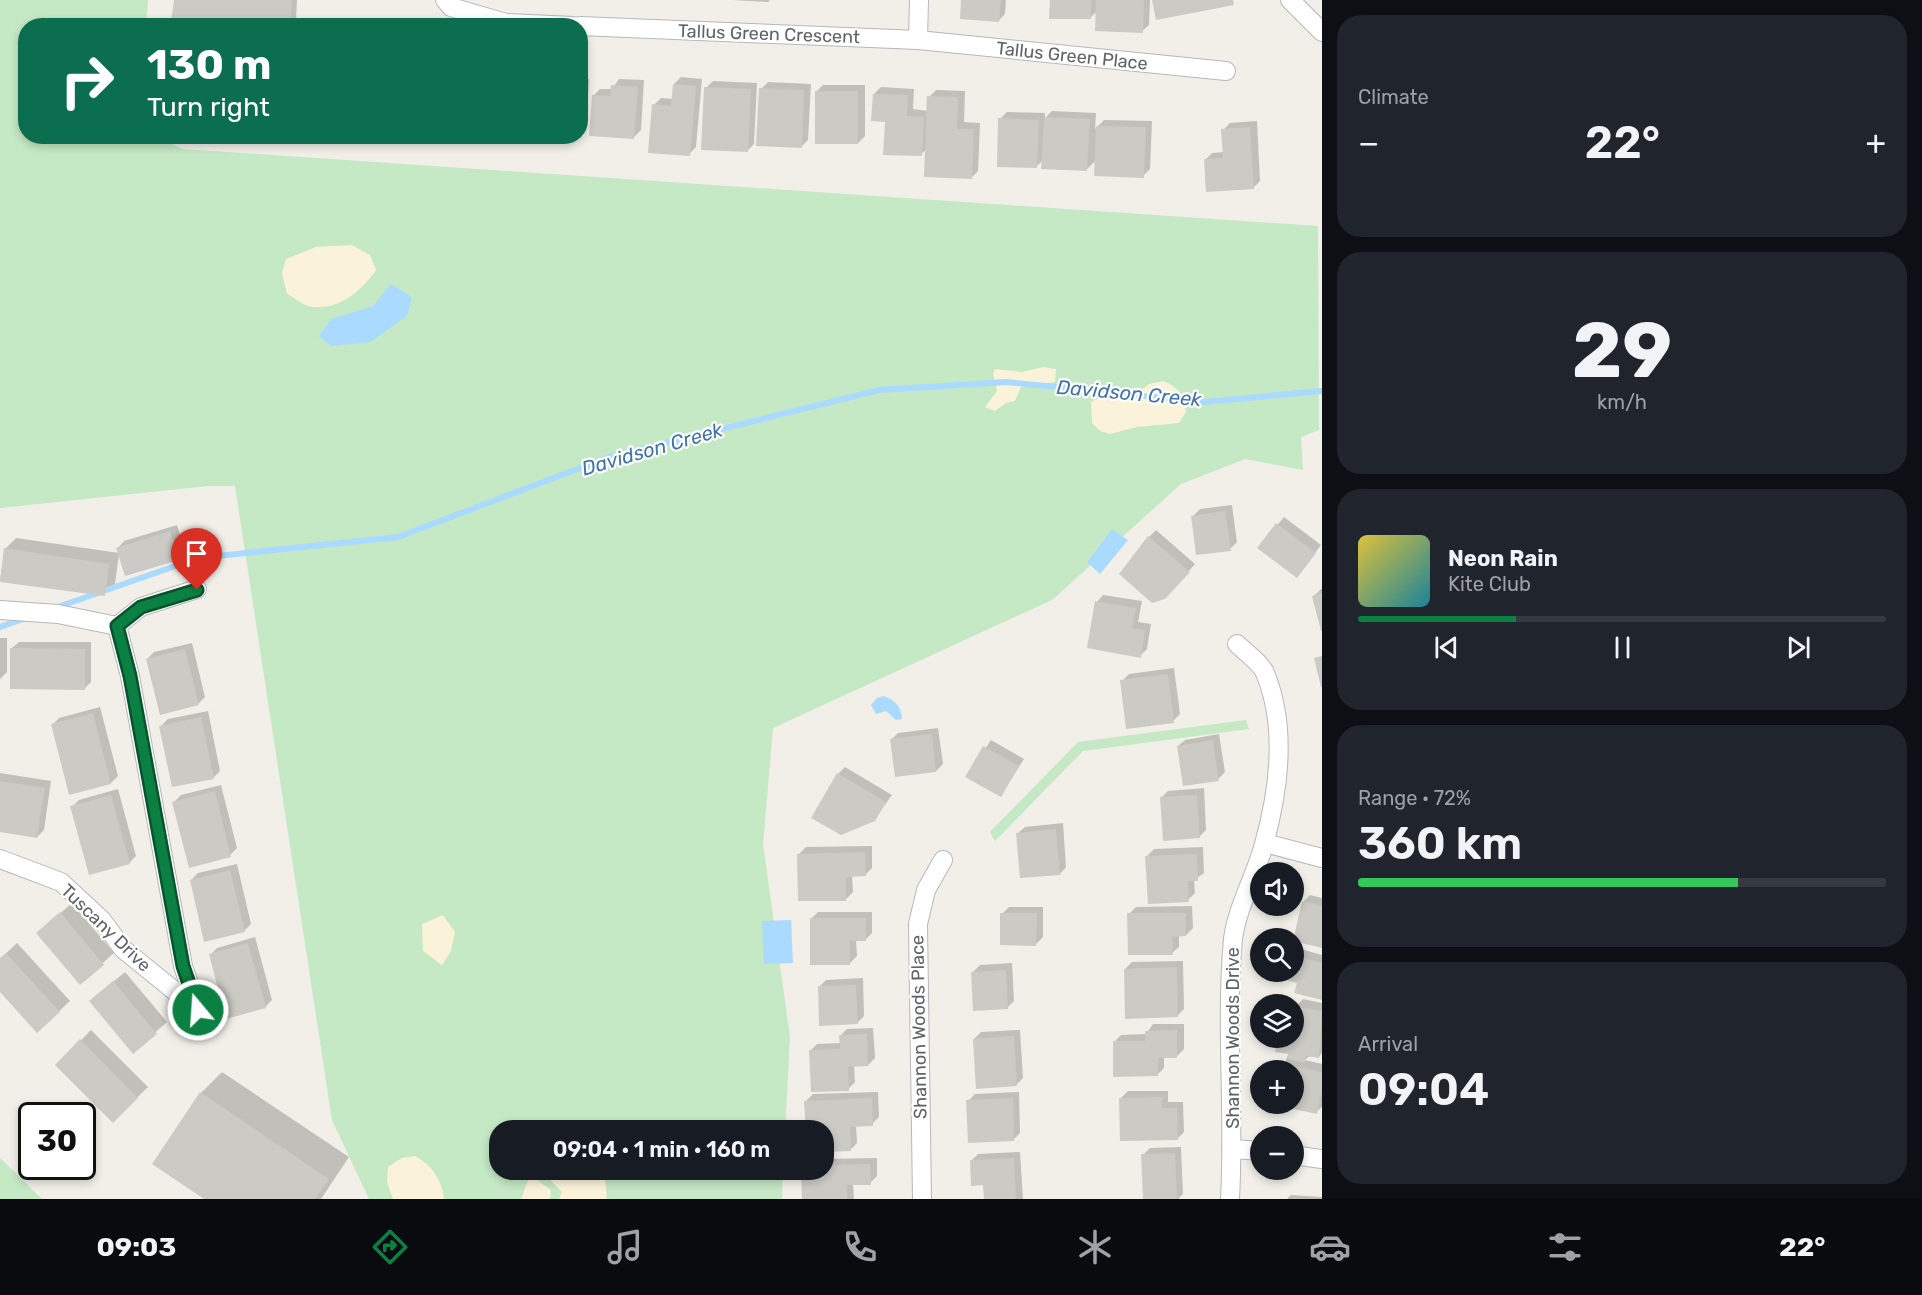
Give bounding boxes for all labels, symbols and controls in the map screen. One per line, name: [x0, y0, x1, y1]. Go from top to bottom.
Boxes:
street label: Tallus Green Crescent: [678, 20, 860, 48]
street label: Tallus Green Place: [995, 37, 1149, 75]
text: 130 m: [147, 40, 272, 90]
icon: right: [48, 42, 126, 120]
text: Climate: [1358, 85, 1429, 109]
text: Turn right: [147, 91, 270, 123]
text: 22°: [1585, 116, 1660, 169]
text: −: [1358, 123, 1379, 162]
text: +: [1865, 123, 1886, 162]
text: 29: [1572, 304, 1672, 397]
water label: Davidson Creek: [1055, 375, 1203, 411]
text: km/h: [1597, 390, 1647, 414]
water label: Davidson Creek: [579, 417, 726, 481]
pin: [171, 528, 222, 590]
icon: arrive: [180, 537, 213, 570]
text: Neon Rain: [1448, 545, 1558, 572]
text: Kite Club: [1448, 572, 1531, 596]
icon: previous: [1430, 631, 1463, 664]
icon: pause: [1606, 631, 1639, 664]
icon: next: [1782, 631, 1815, 664]
text: Range · 72%: [1358, 786, 1471, 810]
text: 360 km: [1358, 817, 1522, 870]
map controls: [1250, 862, 1304, 1180]
button: sound: [1250, 862, 1304, 916]
street label: Tuscany Drive: [56, 880, 156, 976]
button: search: [1250, 928, 1304, 982]
street label: Shannon Woods Place: [906, 935, 932, 1119]
street label: Shannon Woods Drive: [1222, 947, 1244, 1129]
position arrow: [166, 978, 230, 1042]
button: layers: [1250, 994, 1304, 1048]
text: Arrival: [1358, 1032, 1418, 1056]
button: +: [1250, 1060, 1304, 1114]
text: 09:04: [1358, 1063, 1489, 1116]
speed limit sign: 30: [18, 1102, 96, 1180]
button: −: [1250, 1126, 1304, 1180]
text: 09:04 · 1 min · 160 m: [553, 1136, 770, 1163]
icon: directions: [369, 1226, 411, 1268]
icon: music: [604, 1226, 646, 1268]
icon: phone: [839, 1226, 881, 1268]
icon: climate: [1074, 1226, 1116, 1268]
icon: car: [1309, 1226, 1351, 1268]
icon: filters: [1544, 1226, 1586, 1268]
text: 09:03: [97, 1231, 176, 1263]
text: 22°: [1779, 1231, 1825, 1263]

